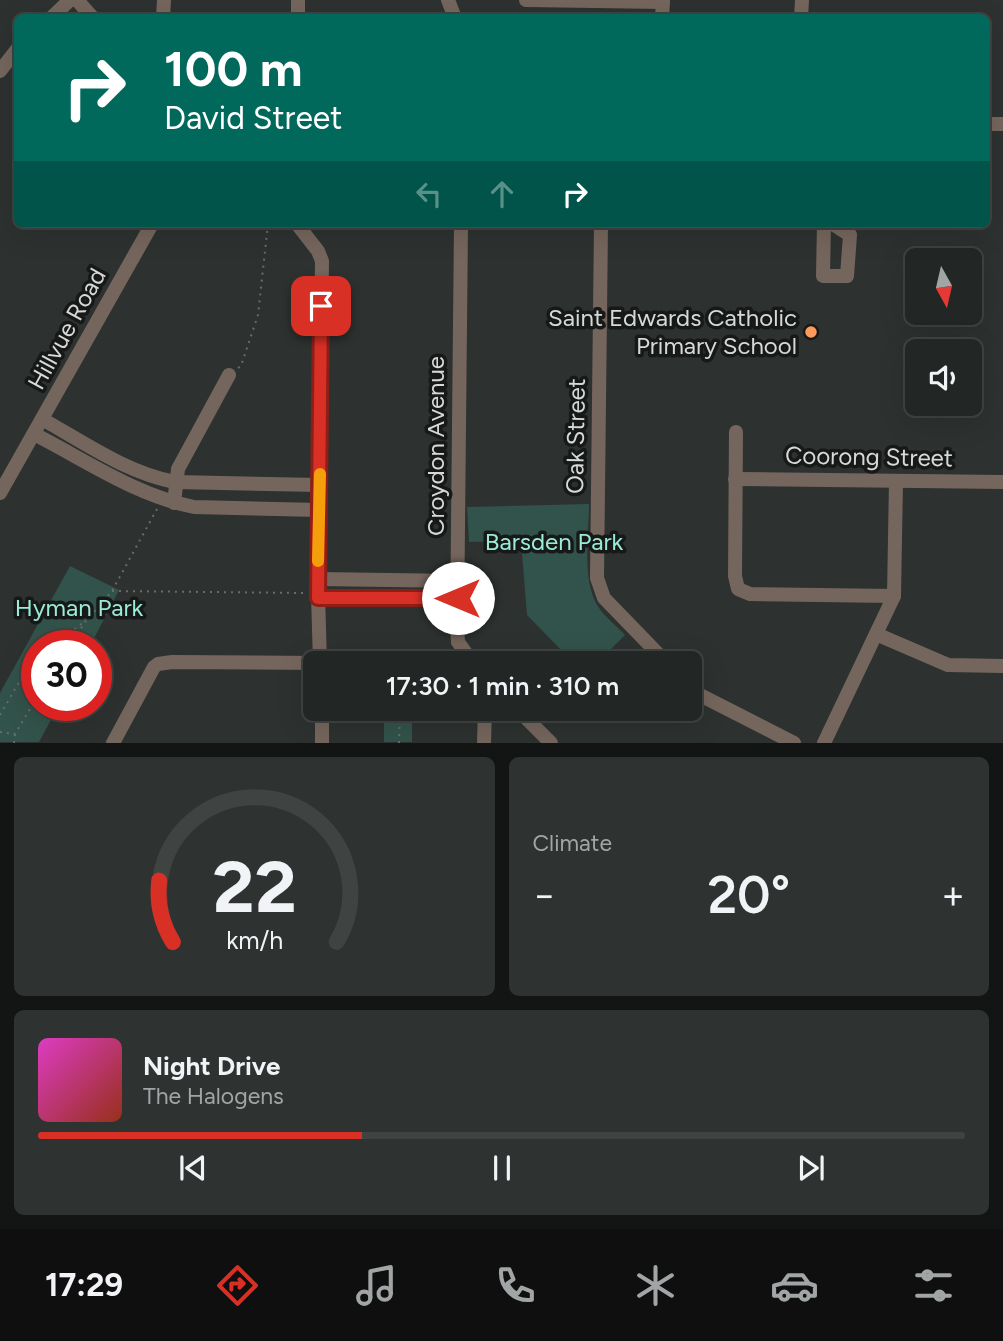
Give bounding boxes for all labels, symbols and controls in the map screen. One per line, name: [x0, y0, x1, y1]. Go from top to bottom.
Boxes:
text: 100 m: [164, 39, 303, 98]
icon: right: [49, 42, 140, 133]
text: David Street: [164, 99, 342, 137]
icon: left: [410, 175, 448, 213]
icon: ahead: [483, 175, 521, 213]
icon: right: [556, 175, 594, 213]
north arrow: [905, 248, 982, 326]
map controls: [905, 248, 982, 416]
street label: Hillvue Road: [21, 263, 112, 395]
pin: [291, 276, 351, 336]
icon: arrive: [302, 287, 340, 325]
place label: Saint Edwards Catholic Primary School: [548, 303, 797, 360]
marker: Saint Edwards Catholic Primary School: [803, 324, 819, 340]
button: sound: [905, 339, 982, 416]
street label: Croydon Avenue: [421, 356, 450, 536]
street label: Oak Street: [560, 378, 591, 494]
street label: Coorong Street: [785, 441, 953, 472]
park label: Barsden Park: [485, 527, 624, 556]
position arrow: [421, 561, 495, 635]
park label: Hyman Park: [15, 593, 143, 622]
speed limit sign: 30: [21, 630, 112, 721]
text: 17:30 · 1 min · 310 m: [386, 670, 619, 702]
text: Climate: [533, 829, 612, 857]
text: 22: [212, 844, 296, 931]
text: 20°: [707, 864, 790, 926]
text: −: [533, 872, 556, 918]
text: +: [941, 872, 965, 918]
text: km/h: [226, 925, 283, 955]
text: Night Drive: [143, 1050, 280, 1082]
text: The Halogens: [143, 1082, 284, 1110]
icon: previous: [174, 1149, 212, 1187]
icon: pause: [483, 1149, 521, 1187]
icon: next: [792, 1149, 830, 1187]
icon: directions: [213, 1261, 262, 1310]
icon: music: [352, 1261, 401, 1310]
icon: phone: [491, 1261, 540, 1310]
icon: climate: [631, 1261, 680, 1310]
icon: car: [770, 1261, 819, 1310]
icon: filters: [909, 1261, 958, 1310]
text: 17:29: [45, 1266, 123, 1304]

